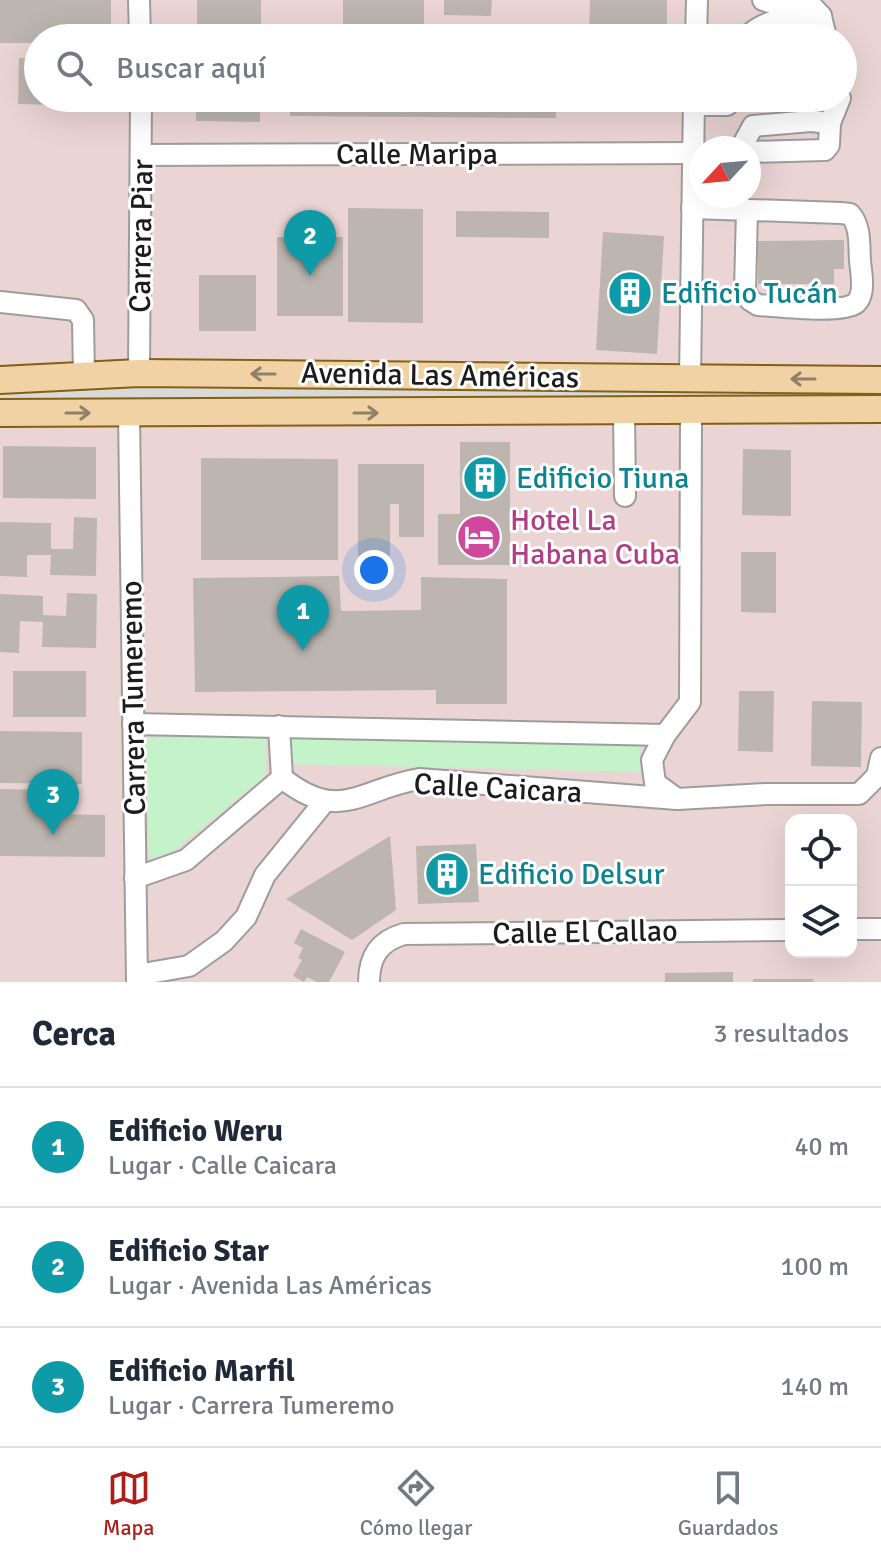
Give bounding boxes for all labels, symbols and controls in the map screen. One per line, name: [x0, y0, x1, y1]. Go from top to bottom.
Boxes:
search box: [24, 24, 857, 112]
icon: search: [52, 46, 96, 90]
text: Buscar aquí: [116, 50, 266, 87]
street label: Calle Maripa: [336, 136, 498, 173]
north arrow: [689, 136, 761, 208]
street label: Carrera Piar: [122, 159, 161, 313]
pin: 2: [284, 210, 336, 276]
building icon: Edificio Tucán: [606, 269, 654, 317]
place label: Edificio Tucán: [661, 275, 838, 312]
street label: Avenida Las Américas: [301, 355, 579, 396]
one-way arrow: [250, 366, 277, 382]
one-way arrow: [790, 371, 817, 387]
one-way arrow: [64, 405, 91, 421]
one-way arrow: [352, 405, 379, 421]
building icon: Edificio Tiuna: [461, 454, 509, 502]
place label: Edificio Tiuna: [516, 460, 690, 497]
place label: Hotel La Habana Cuba: [510, 502, 680, 573]
hotel icon: Hotel La Habana Cuba: [455, 513, 503, 561]
your location: [354, 550, 394, 590]
street label: Carrera Tumeremo: [113, 580, 154, 816]
pin: 1: [277, 585, 329, 651]
street label: Calle Caicara: [413, 766, 583, 811]
pin: 3: [27, 769, 79, 835]
map controls: [785, 814, 857, 958]
button: locate: [785, 814, 857, 886]
building icon: Edificio Delsur: [423, 850, 471, 898]
place label: Edificio Delsur: [478, 856, 664, 893]
button: layers: [785, 886, 857, 958]
street label: Calle El Callao: [492, 912, 678, 953]
text: Cerca: [32, 1013, 116, 1055]
text: 3 resultados: [713, 1018, 849, 1050]
text: Edificio Weru: [108, 1113, 283, 1150]
text: 1: [51, 1131, 65, 1163]
text: 40 m: [794, 1131, 849, 1163]
text: Lugar · Calle Caicara: [108, 1150, 337, 1182]
text: Edificio Star: [108, 1233, 269, 1270]
text: 2: [51, 1251, 65, 1283]
text: 100 m: [780, 1251, 849, 1283]
text: Lugar · Avenida Las Américas: [108, 1270, 432, 1302]
text: Edificio Marfil: [108, 1353, 295, 1390]
text: 3: [51, 1371, 65, 1403]
text: 140 m: [780, 1371, 849, 1403]
text: Lugar · Carrera Tumeremo: [108, 1390, 395, 1422]
tab: Mapa: [103, 1466, 154, 1541]
tab: Cómo llegar: [360, 1466, 472, 1541]
tab: Guardados: [678, 1466, 778, 1541]

